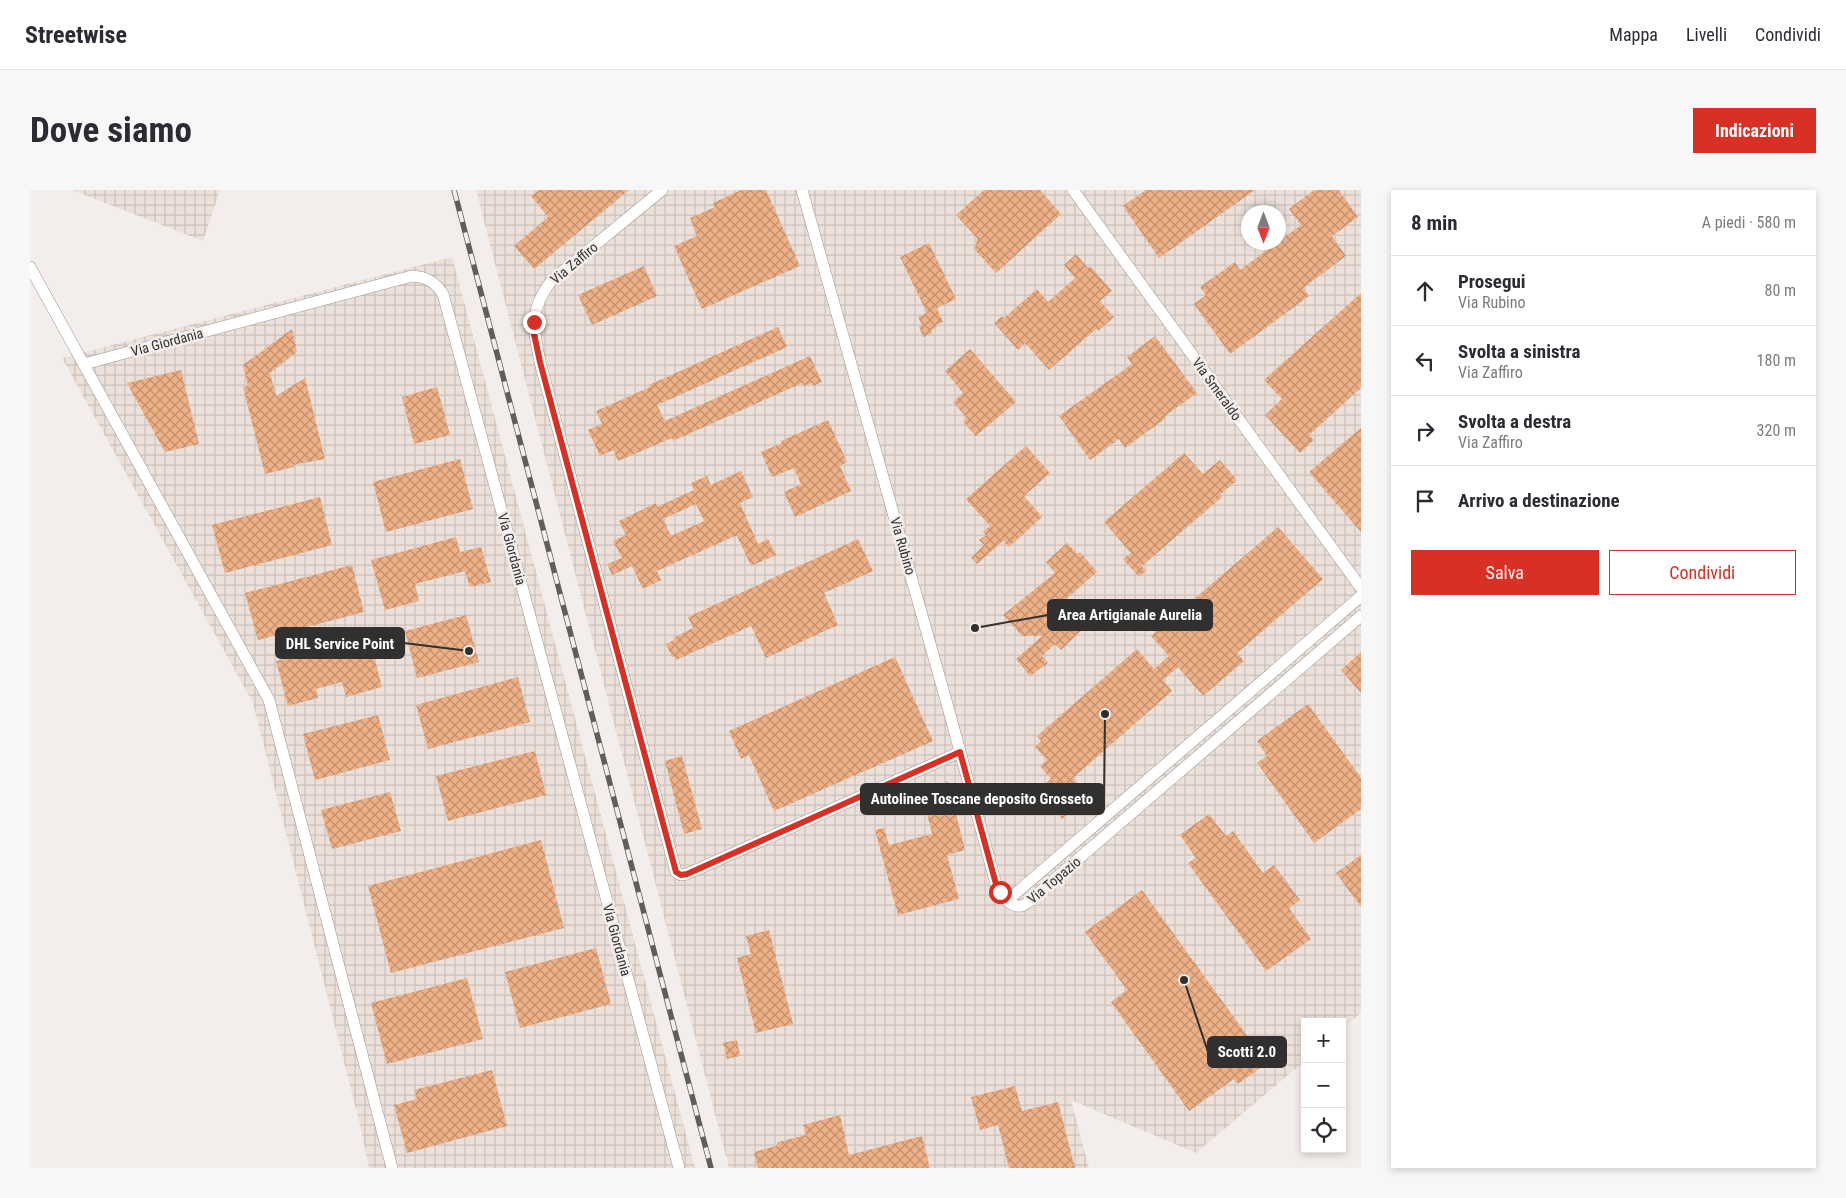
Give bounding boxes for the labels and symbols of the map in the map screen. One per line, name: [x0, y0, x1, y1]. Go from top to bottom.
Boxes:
north arrow: [1241, 205, 1286, 250]
street label: Via Zaffiro: [547, 239, 601, 287]
route end: [523, 311, 546, 334]
street label: Via Giordania: [129, 325, 205, 359]
street label: Via Smeraldo: [1189, 355, 1245, 423]
street label: Via Giordania: [495, 511, 529, 587]
street label: Via Rubino: [887, 515, 919, 577]
callout: Area Artigianale Aurelia: [1048, 600, 1212, 630]
text: Area Artigianale Aurelia: [1058, 606, 1202, 624]
callout: DHL Service Point: [276, 628, 404, 658]
text: DHL Service Point: [286, 635, 395, 653]
callout: Autolinee Toscane deposito Grosseto: [861, 784, 1104, 814]
text: Autolinee Toscane deposito Grosseto: [871, 790, 1093, 808]
street label: Via Topazio: [1024, 853, 1084, 907]
route start: [989, 881, 1012, 904]
street label: Via Giordania: [600, 902, 634, 978]
callout: Scotti 2.0: [1208, 1037, 1286, 1067]
text: Scotti 2.0: [1218, 1043, 1276, 1061]

